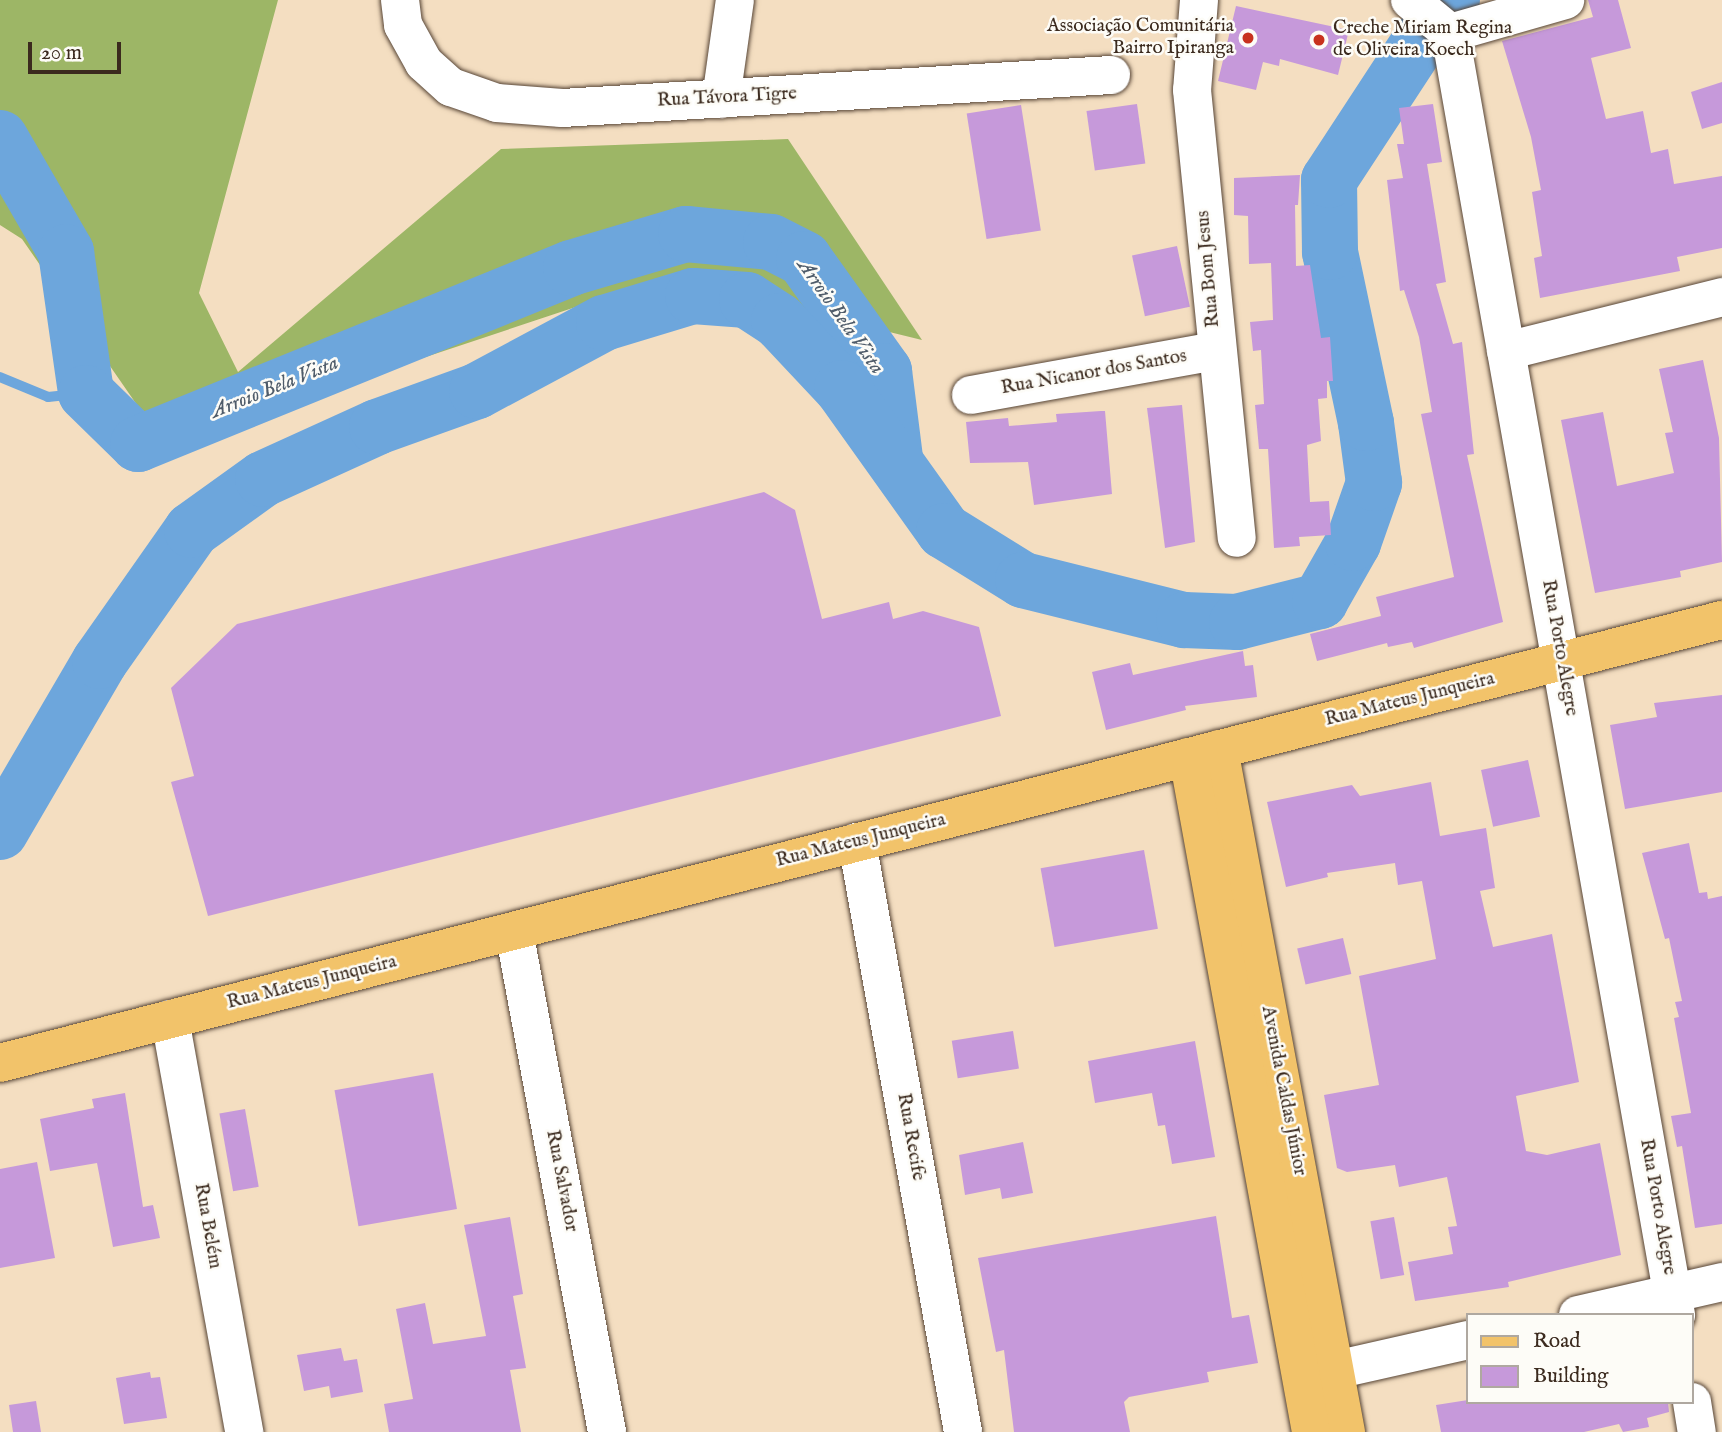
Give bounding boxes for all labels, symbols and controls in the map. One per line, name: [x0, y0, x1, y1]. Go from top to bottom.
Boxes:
place label: Associação Comunitária Bairro Ipiranga: [1047, 16, 1234, 60]
place label: Creche Miriam Regina de Oliveira Koech: [1333, 18, 1512, 62]
scale bar: [32, 28, 124, 72]
marker: Associação Comunitária Bairro Ipiranga: [1240, 30, 1256, 46]
marker: Creche Miriam Regina de Oliveira Koech: [1311, 32, 1327, 48]
text: 20 m: [41, 40, 82, 67]
street label: Rua Távora Tigre: [657, 83, 797, 113]
street label: Rua Bom Jesus: [1193, 210, 1225, 328]
water label: Arroio Bela Vista: [791, 254, 889, 380]
street label: Rua Nicanor dos Santos: [999, 345, 1189, 401]
water label: Arroio Bela Vista: [208, 351, 342, 425]
street label: Rua Porto Alegre: [1536, 578, 1582, 718]
street label: Rua Mateus Junqueira: [1323, 668, 1497, 732]
street label: Rua Mateus Junqueira: [774, 809, 948, 873]
street label: Rua Mateus Junqueira: [225, 951, 399, 1015]
street label: Avenida Caldas Júnior: [1255, 1004, 1311, 1178]
street label: Rua Recife: [891, 1091, 929, 1183]
street label: Rua Salvador: [540, 1128, 582, 1234]
street label: Rua Porto Alegre: [1634, 1137, 1680, 1277]
street label: Rua Belém: [188, 1181, 226, 1271]
legend: [1466, 1313, 1694, 1404]
text: Road: [1533, 1328, 1580, 1355]
text: Building: [1533, 1363, 1608, 1390]

